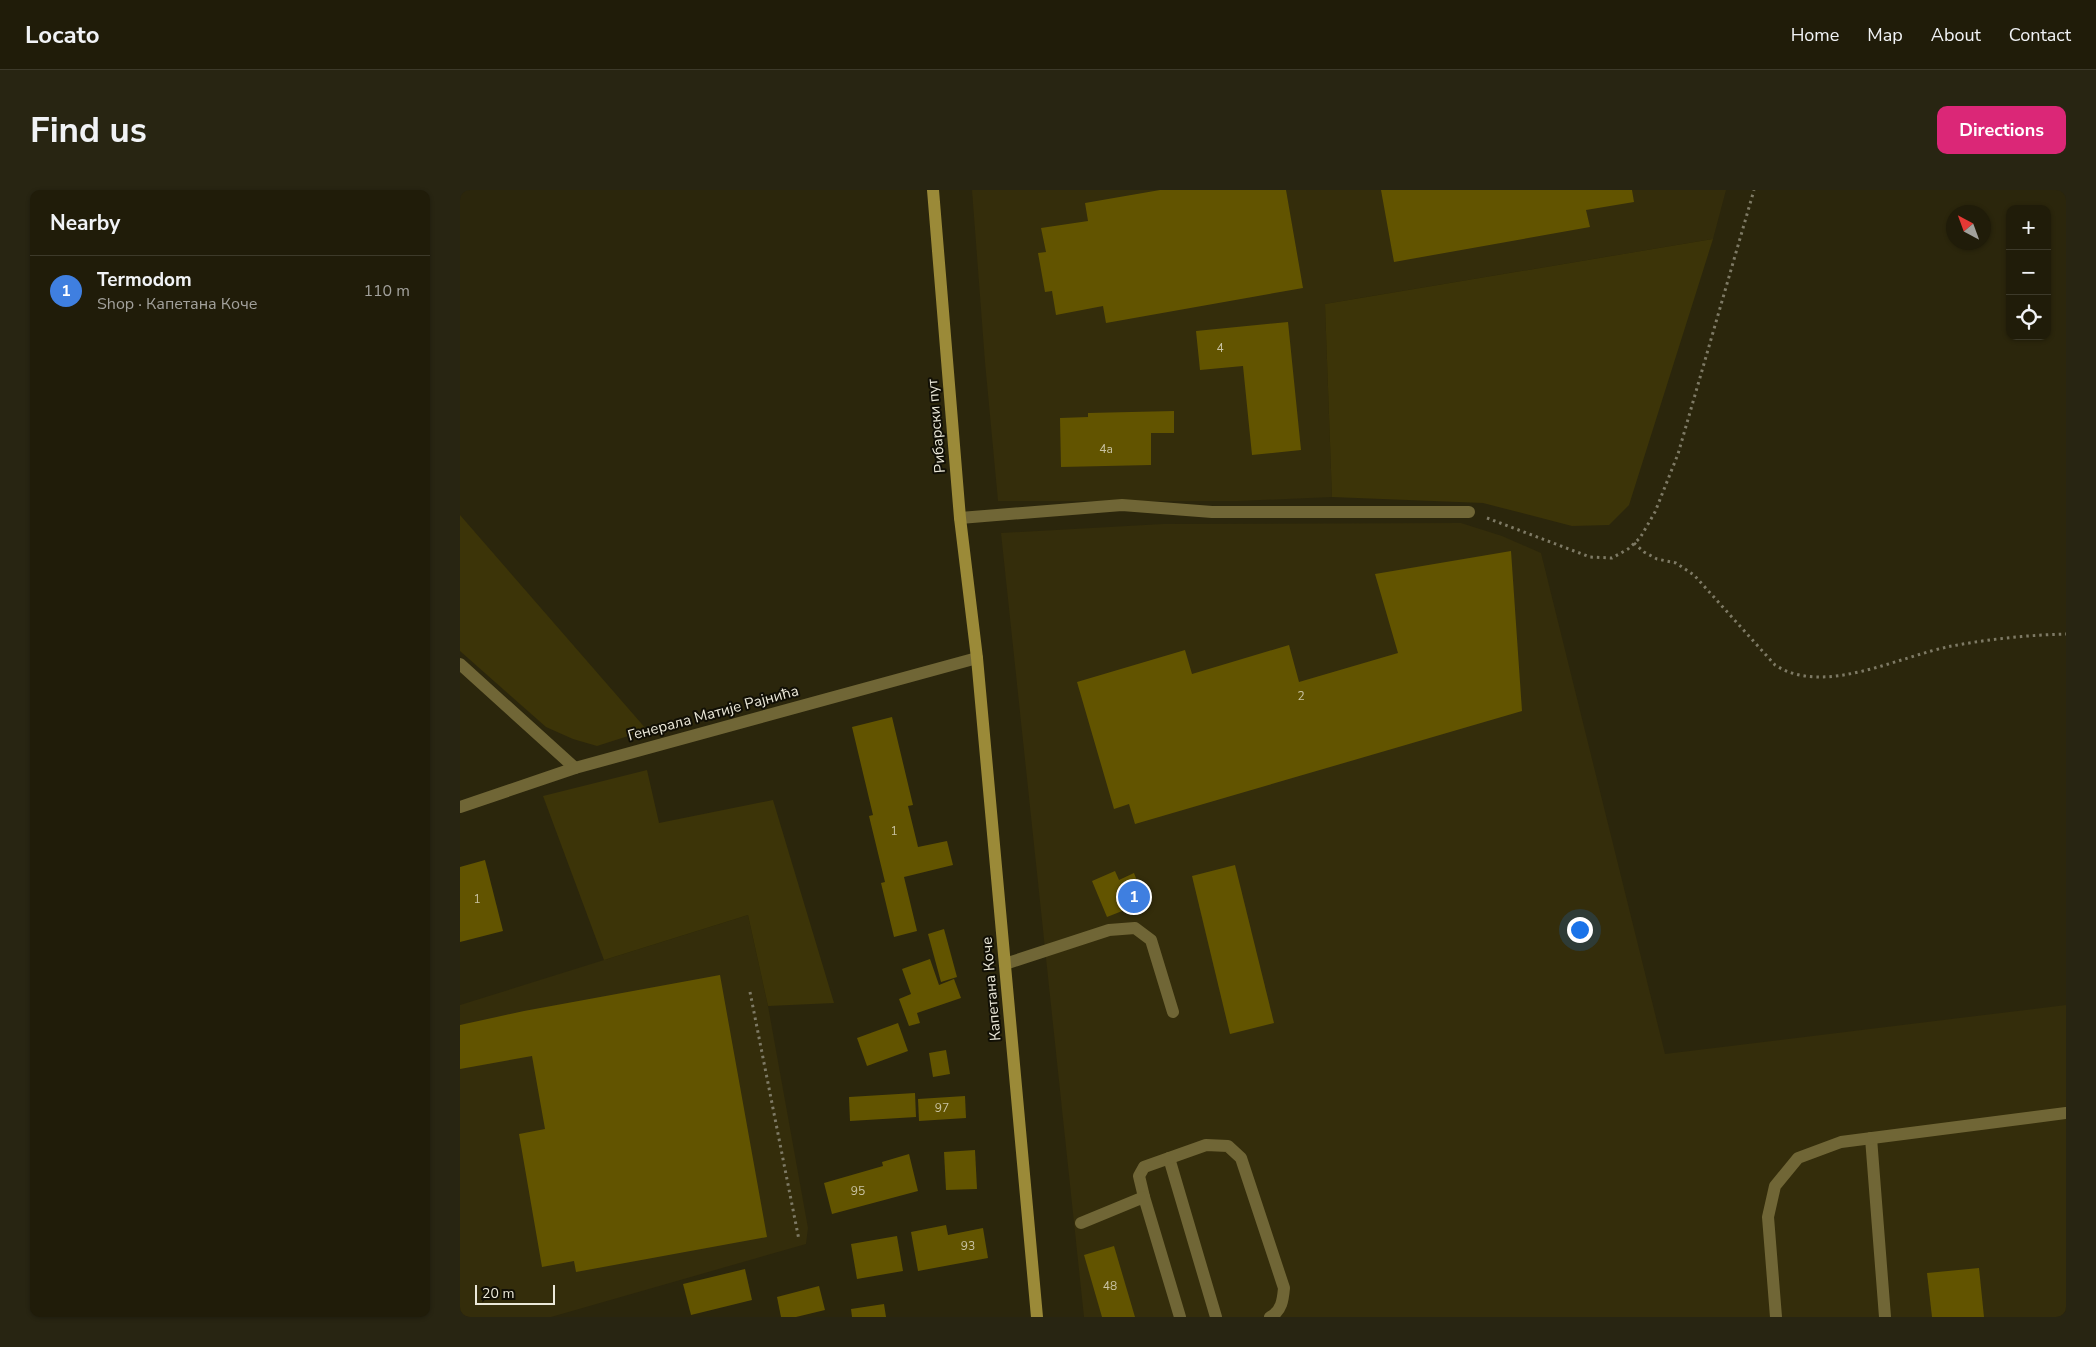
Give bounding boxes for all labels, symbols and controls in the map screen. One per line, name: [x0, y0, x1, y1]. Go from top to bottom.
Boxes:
text: Locato: [25, 19, 100, 51]
text: Home: [1791, 23, 1839, 47]
text: Map: [1867, 23, 1903, 47]
text: About: [1931, 23, 1981, 47]
text: Contact: [2009, 23, 2071, 47]
button: Directions: [1937, 106, 2066, 154]
text: Find us: [30, 107, 147, 154]
north arrow: [1946, 205, 1991, 250]
map controls: [2006, 205, 2051, 340]
button: +: [2006, 205, 2051, 250]
text: Nearby: [50, 209, 120, 237]
button: −: [2006, 250, 2051, 295]
text: Termodom: [97, 267, 192, 293]
text: 1: [61, 280, 71, 302]
text: 110 m: [363, 280, 410, 302]
text: Shop · Капетана Коче: [97, 293, 258, 315]
button: locate: [2006, 295, 2051, 340]
house number: 4: [1216, 340, 1224, 356]
street label: Рибарски пут: [922, 378, 950, 474]
house number: 4a: [1099, 441, 1113, 457]
street label: Генерала Матије Рајнића: [625, 681, 801, 745]
house number: 2: [1297, 688, 1305, 704]
house number: 1: [890, 823, 898, 839]
pin: 1: [1118, 878, 1150, 916]
house number: 1: [473, 891, 481, 907]
your location: [1567, 917, 1593, 943]
street label: Капетана Коче: [976, 936, 1006, 1042]
house number: 97: [935, 1100, 949, 1116]
house number: 95: [851, 1183, 865, 1199]
house number: 93: [961, 1238, 975, 1254]
house number: 48: [1103, 1278, 1117, 1294]
scale bar: [475, 1282, 555, 1305]
text: 20 m: [482, 1284, 514, 1303]

